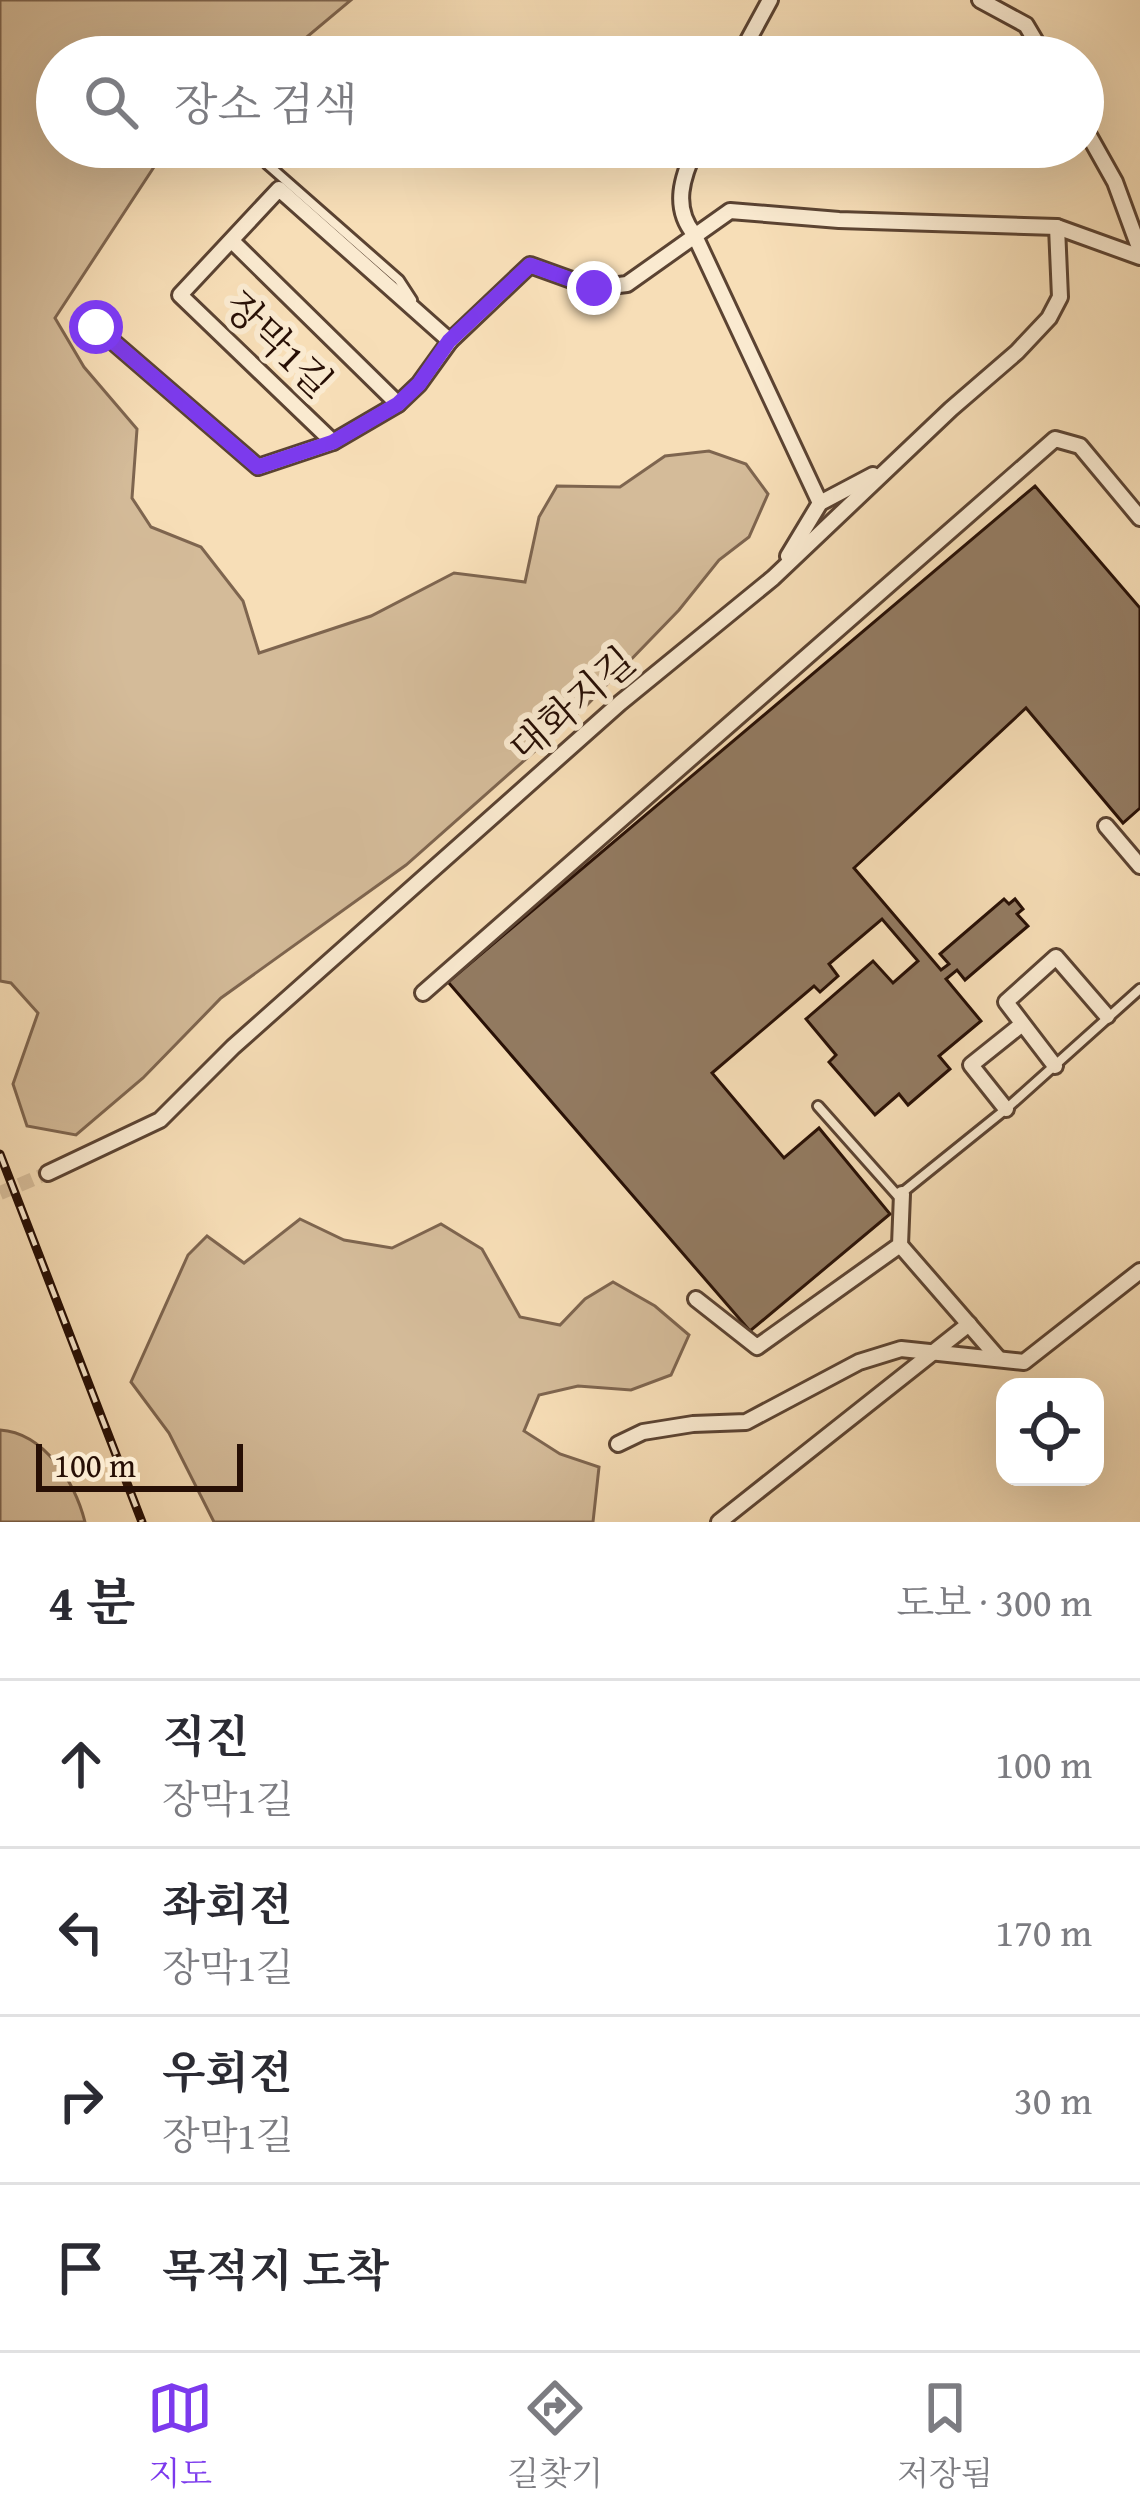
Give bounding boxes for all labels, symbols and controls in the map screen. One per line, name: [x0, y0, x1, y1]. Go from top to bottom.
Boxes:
search box: [36, 36, 1104, 168]
icon: search: [78, 69, 144, 135]
text: 장소 검색: [174, 71, 358, 136]
route end: [567, 261, 621, 315]
street label: 장막1길: [212, 277, 347, 410]
route start: [69, 300, 123, 354]
street label: 대화지길: [496, 633, 647, 775]
map controls: [996, 1378, 1104, 1486]
button: locate: [996, 1378, 1104, 1486]
scale bar: [36, 1438, 243, 1491]
text: 100 m: [54, 1441, 136, 1489]
text: 4 분: [48, 1564, 135, 1639]
text: 도보 · 300 m: [896, 1573, 1092, 1630]
text: 직진: [162, 1703, 249, 1768]
icon: ahead: [48, 1731, 114, 1797]
text: 100 m: [995, 1735, 1092, 1792]
text: 장막1길: [162, 1770, 294, 1827]
text: 좌회전: [162, 1871, 292, 1936]
icon: left: [48, 1899, 114, 1965]
text: 170 m: [995, 1903, 1092, 1960]
text: 장막1길: [162, 1938, 294, 1995]
text: 우회전: [162, 2039, 292, 2104]
icon: right: [48, 2067, 114, 2133]
text: 30 m: [1014, 2071, 1092, 2128]
text: 장막1길: [162, 2106, 294, 2163]
icon: arrive: [48, 2235, 114, 2301]
text: 목적지 도착: [162, 2237, 389, 2302]
tab: 지도: [147, 2375, 213, 2497]
tab: 길찾기: [507, 2375, 603, 2497]
tab: 저장됨: [897, 2375, 993, 2497]

